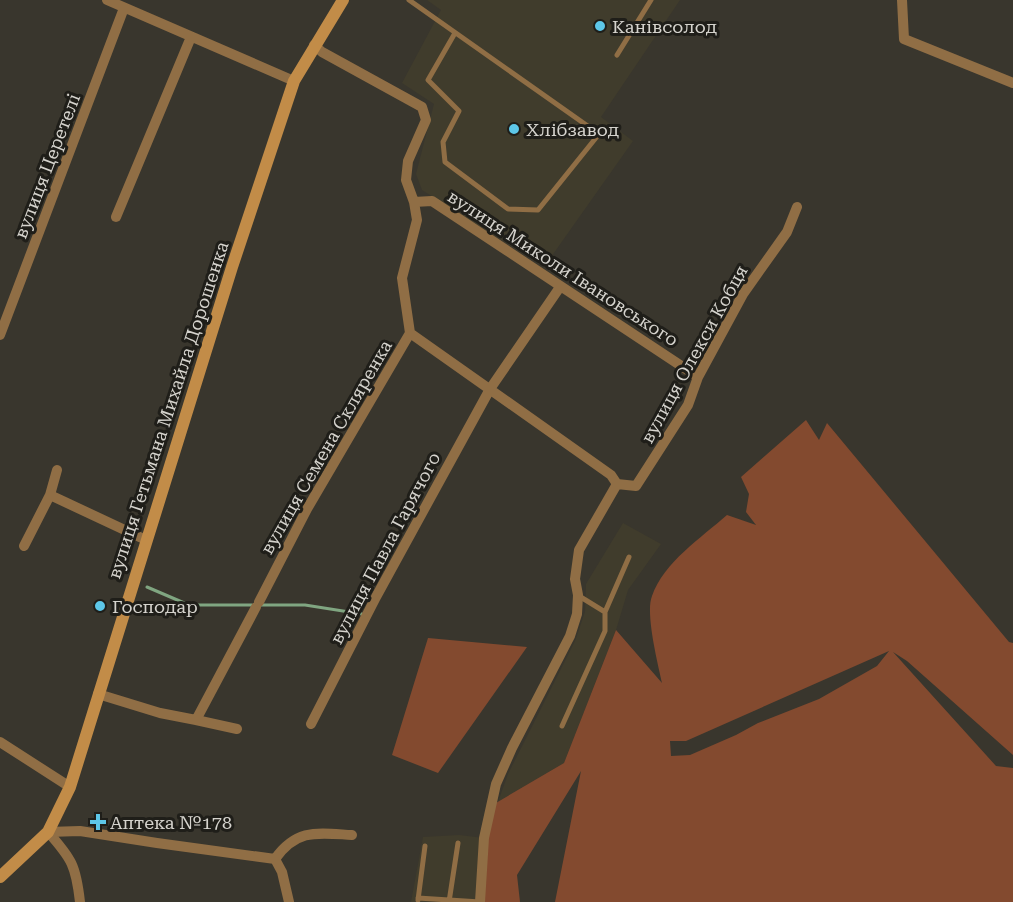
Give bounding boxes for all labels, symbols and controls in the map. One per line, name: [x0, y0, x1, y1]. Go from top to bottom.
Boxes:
place label: Канівсолод: [612, 16, 717, 37]
marker: Канівсолод: [593, 19, 607, 33]
street label: вулиця Церетелі: [10, 90, 84, 241]
place label: Хлібзавод: [526, 119, 619, 140]
marker: Хлібзавод: [507, 122, 521, 136]
street label: вулиця Миколи Івановського: [444, 186, 682, 350]
street label: вулиця Гетьмана Михайла Дорошенка: [103, 238, 233, 581]
street label: вулиця Олекси Кобця: [636, 261, 752, 447]
street label: вулиця Семена Скляренка: [256, 336, 396, 558]
street label: вулиця Павла Гарячого: [325, 448, 445, 648]
place label: Господар: [112, 596, 198, 617]
marker: Господар: [93, 599, 107, 613]
place label: Аптека №178: [110, 812, 232, 833]
marker: Аптека №178: [91, 815, 105, 829]

